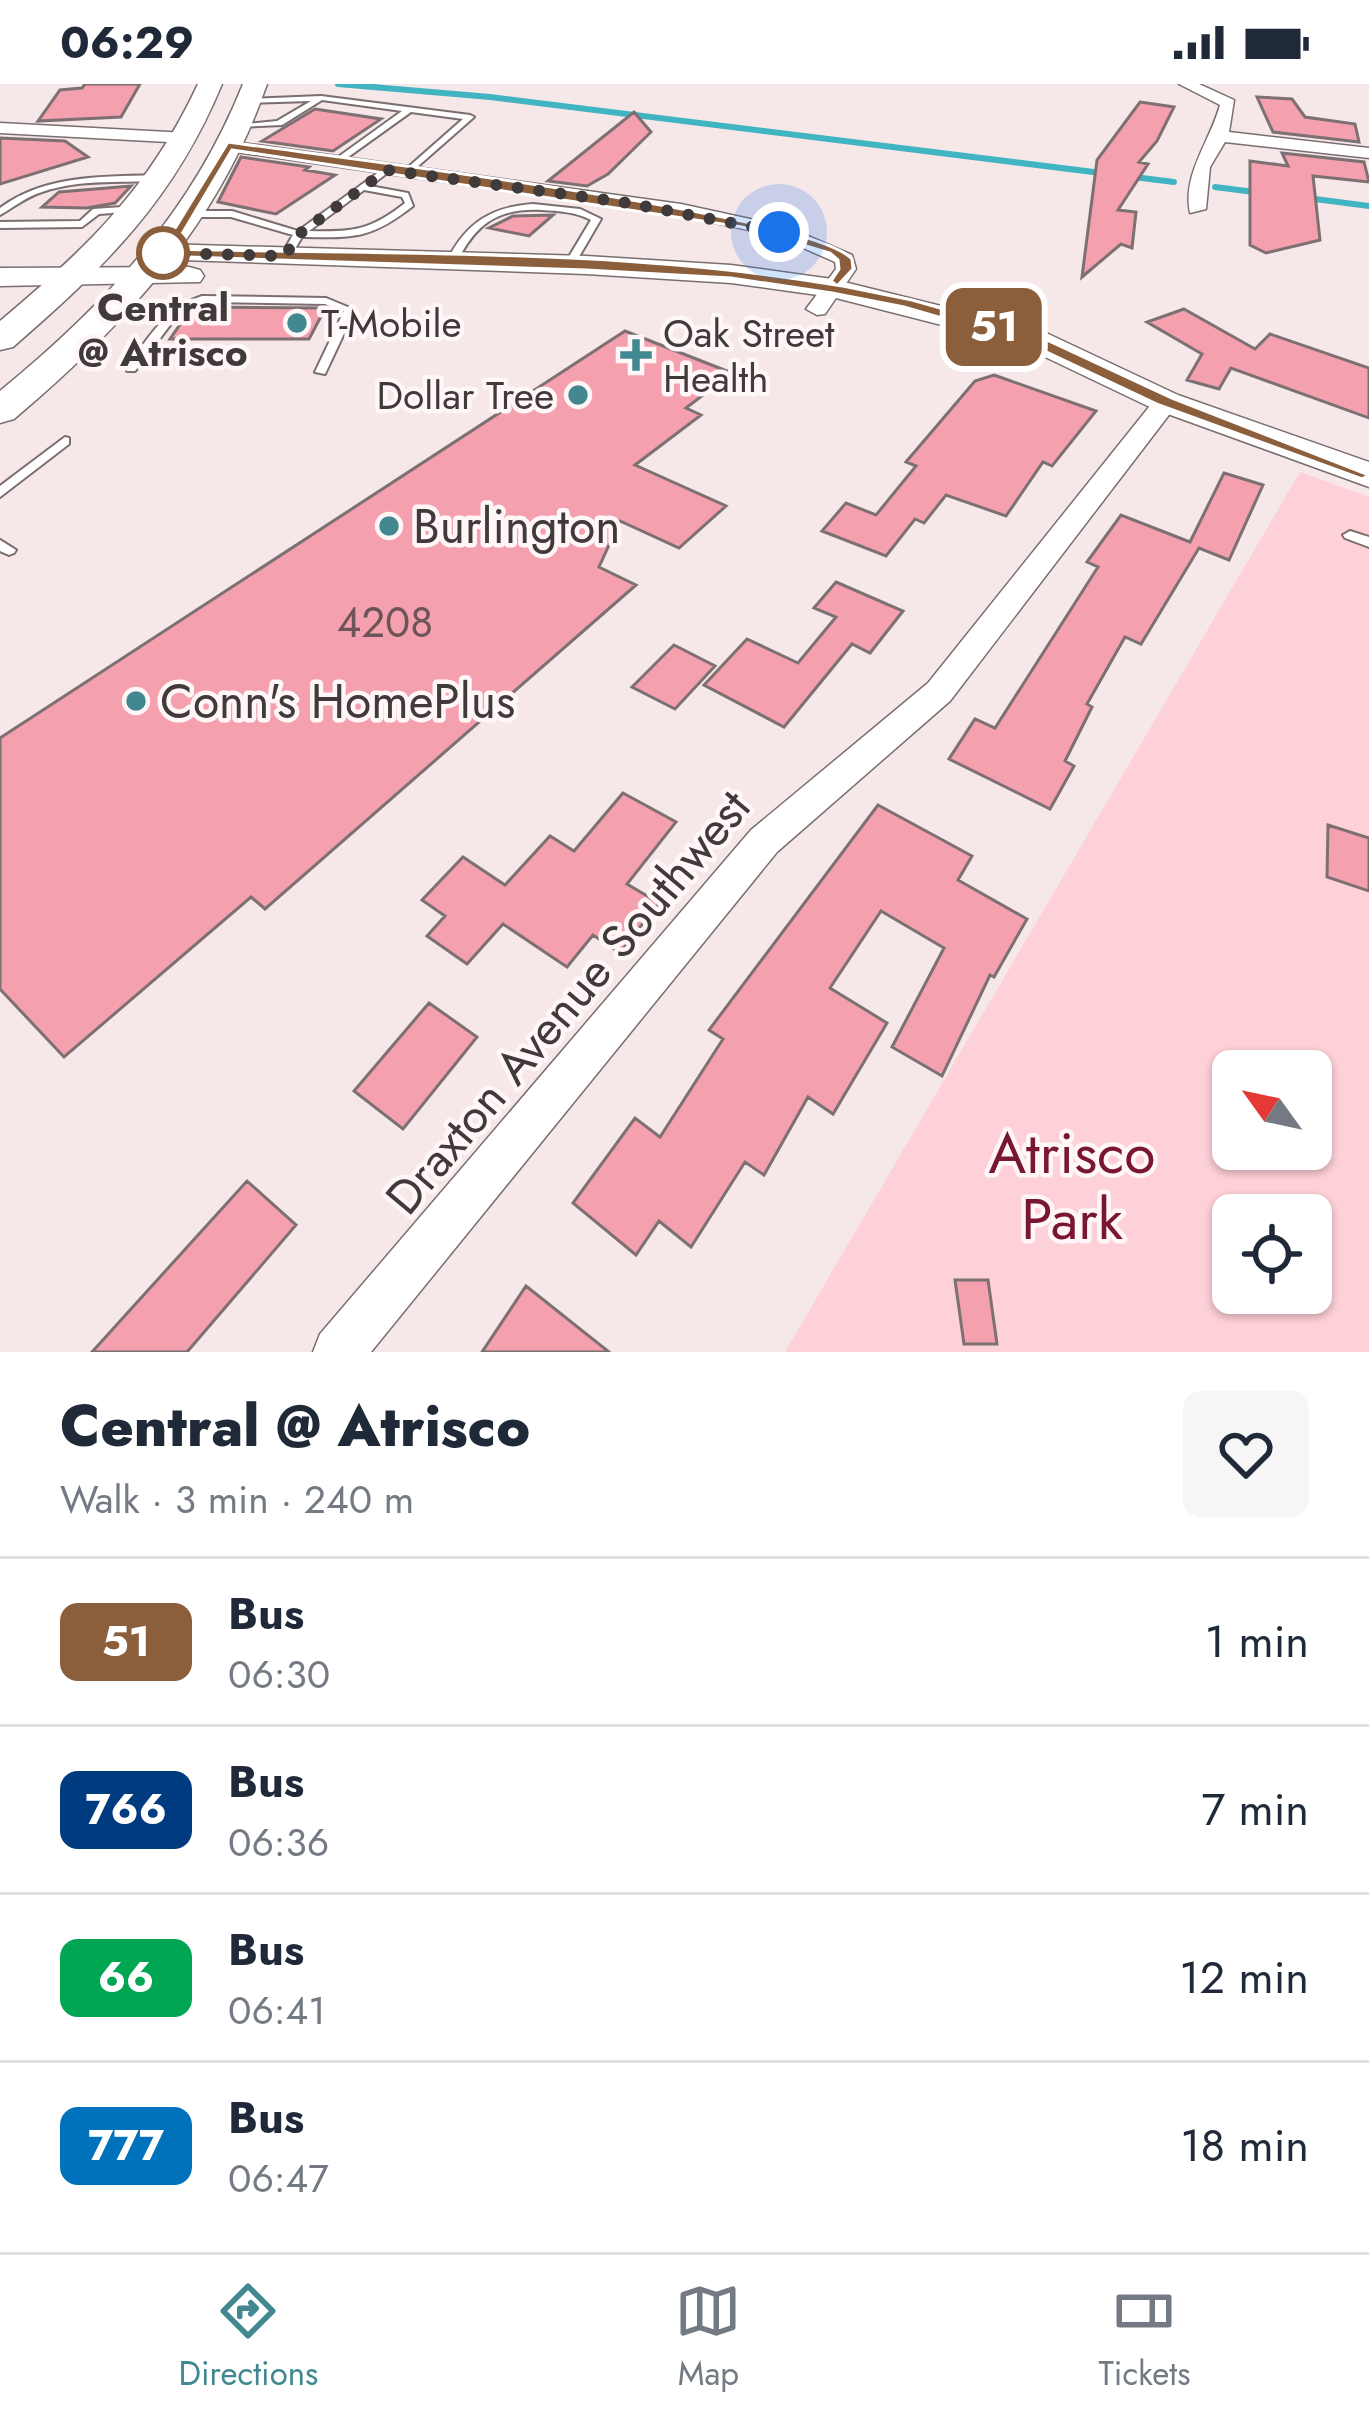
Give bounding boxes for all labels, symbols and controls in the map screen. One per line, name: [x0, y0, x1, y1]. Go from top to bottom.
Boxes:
text: 06:29: [60, 10, 194, 75]
your location: [749, 202, 809, 262]
marker: Central @ Atrisco: [138, 228, 188, 278]
place label: Central @ Atrisco: [78, 279, 248, 381]
line badge: 51: [940, 288, 1048, 366]
place label: T-Mobile: [321, 295, 462, 352]
text: 51: [970, 296, 1018, 357]
place label: Oak Street Health: [663, 305, 835, 407]
marker: T-Mobile: [284, 310, 310, 336]
marker: Oak Street Health: [620, 339, 652, 371]
place label: Dollar Tree: [376, 367, 554, 424]
marker: Dollar Tree: [565, 382, 591, 408]
place label: Burlington: [413, 492, 620, 561]
marker: Burlington: [376, 513, 402, 539]
house number: 4208: [337, 592, 433, 653]
place label: Conn's HomePlus: [160, 667, 515, 736]
marker: Conn's HomePlus: [123, 688, 149, 714]
street label: Draxton Avenue Southwest: [370, 774, 767, 1229]
north arrow: [1212, 1050, 1332, 1170]
map controls: [1212, 1050, 1332, 1314]
park label: Atrisco Park: [988, 1112, 1156, 1260]
button: locate: [1212, 1194, 1332, 1314]
text: Central @ Atrisco: [60, 1385, 530, 1467]
button: heart: [1183, 1391, 1309, 1517]
text: Walk · 3 min · 240 m: [60, 1471, 414, 1528]
text: Bus: [228, 1581, 304, 1646]
text: 1 min: [1205, 1609, 1309, 1674]
text: 51: [102, 1611, 150, 1672]
text: 06:30: [228, 1646, 330, 1703]
text: Bus: [228, 1749, 304, 1814]
text: 7 min: [1201, 1777, 1309, 1842]
text: 766: [85, 1779, 167, 1840]
text: 06:36: [228, 1814, 329, 1871]
text: Bus: [228, 1917, 304, 1982]
text: 12 min: [1179, 1945, 1309, 2010]
text: 66: [98, 1947, 154, 2008]
text: 06:41: [228, 1982, 326, 2039]
text: Bus: [228, 2085, 304, 2150]
text: 18 min: [1180, 2113, 1309, 2178]
text: 777: [88, 2115, 164, 2176]
text: 06:47: [228, 2150, 329, 2207]
tab: Directions: [179, 2278, 318, 2397]
tab: Map: [675, 2278, 741, 2397]
tab: Tickets: [1099, 2278, 1190, 2397]

